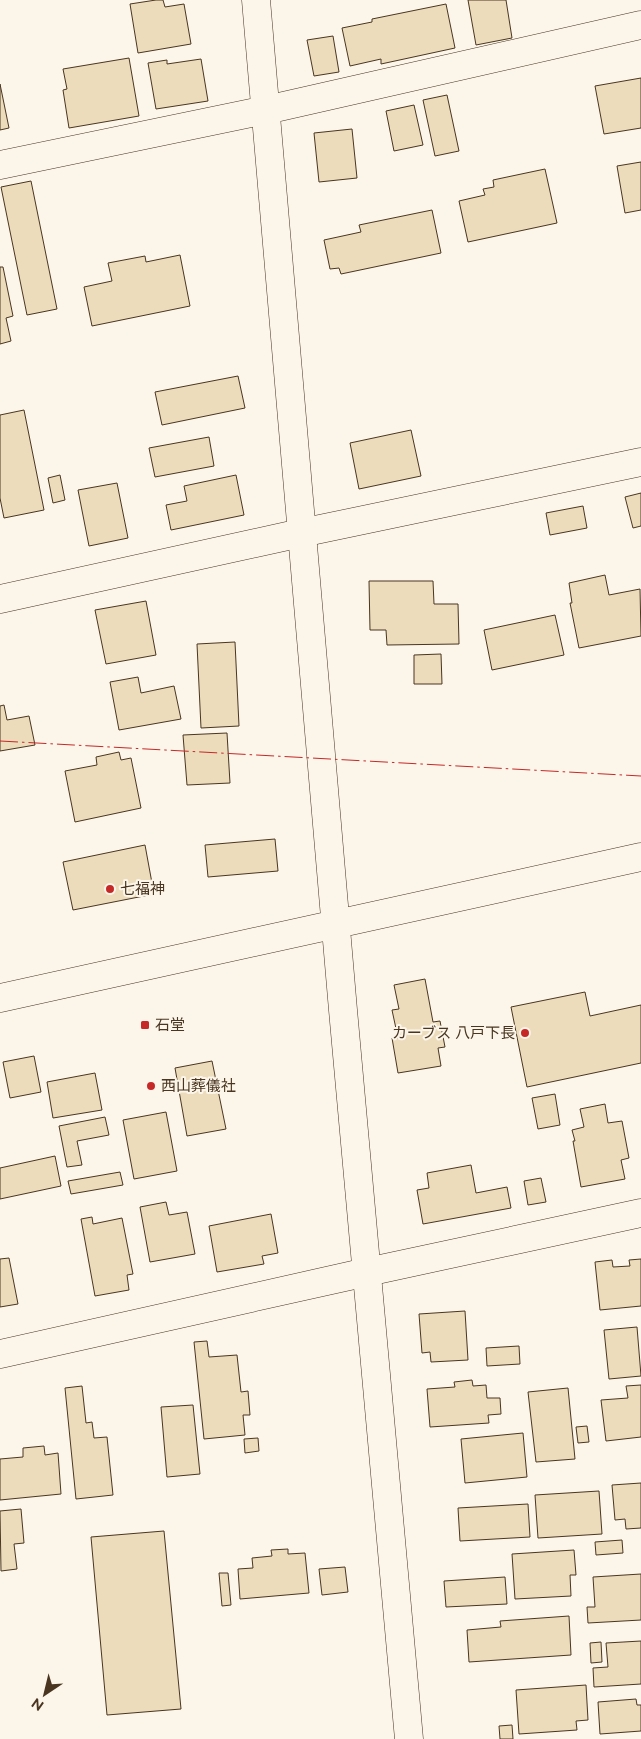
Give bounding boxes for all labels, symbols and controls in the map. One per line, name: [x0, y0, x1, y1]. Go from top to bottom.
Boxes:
place label: 七福神: [120, 880, 165, 898]
marker: 七福神: [104, 883, 116, 895]
place label: 石堂: [155, 1016, 185, 1034]
marker: 石堂: [139, 1019, 151, 1031]
place label: カーブス 八戸下長: [392, 1024, 515, 1042]
marker: カーブス 八戸下長: [519, 1027, 531, 1039]
place label: 西山葬儀社: [161, 1077, 236, 1095]
marker: 西山葬儀社: [145, 1080, 157, 1092]
north arrow: [20, 1669, 70, 1719]
text: N: [29, 1695, 47, 1714]

